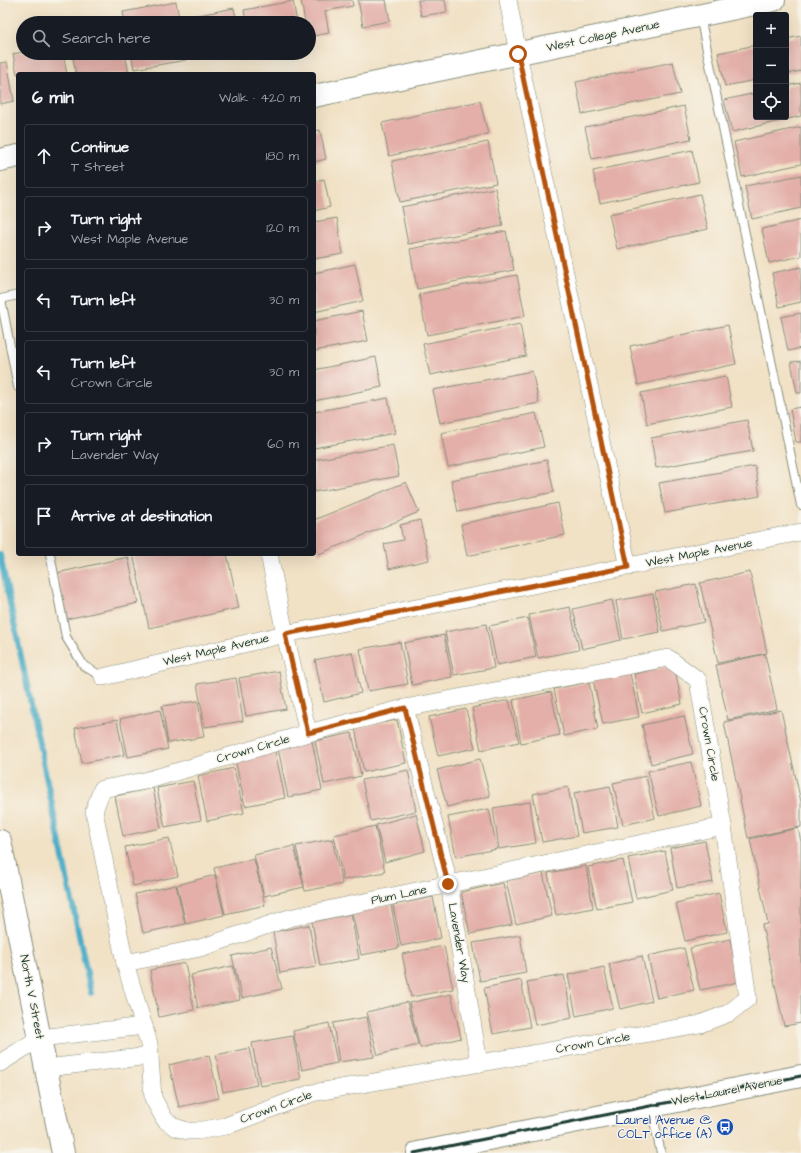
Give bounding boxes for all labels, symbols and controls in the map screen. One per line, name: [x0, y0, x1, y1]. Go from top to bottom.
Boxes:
map controls: [753, 12, 789, 120]
button: +: [753, 12, 789, 48]
search box: [16, 16, 316, 60]
street label: West College Avenue: [545, 16, 662, 57]
icon: search: [30, 27, 52, 49]
text: Search here: [62, 28, 151, 49]
route start: [509, 45, 527, 63]
button: −: [753, 48, 789, 84]
button: locate: [753, 84, 789, 120]
text: 6 min: [32, 86, 74, 110]
text: Walk · 420 m: [219, 89, 300, 107]
text: Continue: [71, 137, 129, 158]
icon: ahead: [33, 145, 55, 167]
text: 180 m: [265, 147, 299, 165]
text: T Street: [71, 158, 124, 176]
text: Turn right: [71, 209, 142, 230]
icon: right: [33, 217, 55, 239]
text: 120 m: [266, 219, 299, 237]
text: West Maple Avenue: [71, 230, 188, 248]
icon: left: [33, 289, 55, 311]
text: Turn left: [71, 290, 135, 311]
text: 30 m: [269, 291, 299, 309]
text: Turn left: [71, 353, 135, 374]
icon: left: [33, 361, 55, 383]
text: 30 m: [269, 363, 299, 381]
text: Crown Circle: [71, 374, 153, 392]
text: Turn right: [71, 425, 142, 446]
icon: right: [33, 433, 55, 455]
text: 60 m: [267, 435, 299, 453]
text: Lavender Way: [71, 446, 159, 464]
icon: arrive: [33, 505, 55, 527]
text: Arrive at destination: [71, 506, 212, 527]
street label: West Maple Avenue: [644, 534, 754, 572]
street label: West Maple Avenue: [161, 629, 271, 670]
street label: Crown Circle: [694, 705, 724, 783]
street label: Crown Circle: [214, 730, 292, 768]
route end: [439, 875, 457, 893]
street label: Plum Lane: [370, 881, 429, 909]
street label: Lavender Way: [443, 902, 474, 985]
street label: North V Street: [15, 953, 49, 1041]
street label: Crown Circle: [554, 1028, 632, 1058]
street label: West Laurel Avenue: [670, 1072, 784, 1110]
street label: Crown Circle: [238, 1086, 315, 1128]
place label: Laurel Avenue @ COLT office (A): [615, 1112, 712, 1143]
bus stop icon: Laurel Avenue @ COLT office (A): [715, 1117, 735, 1137]

